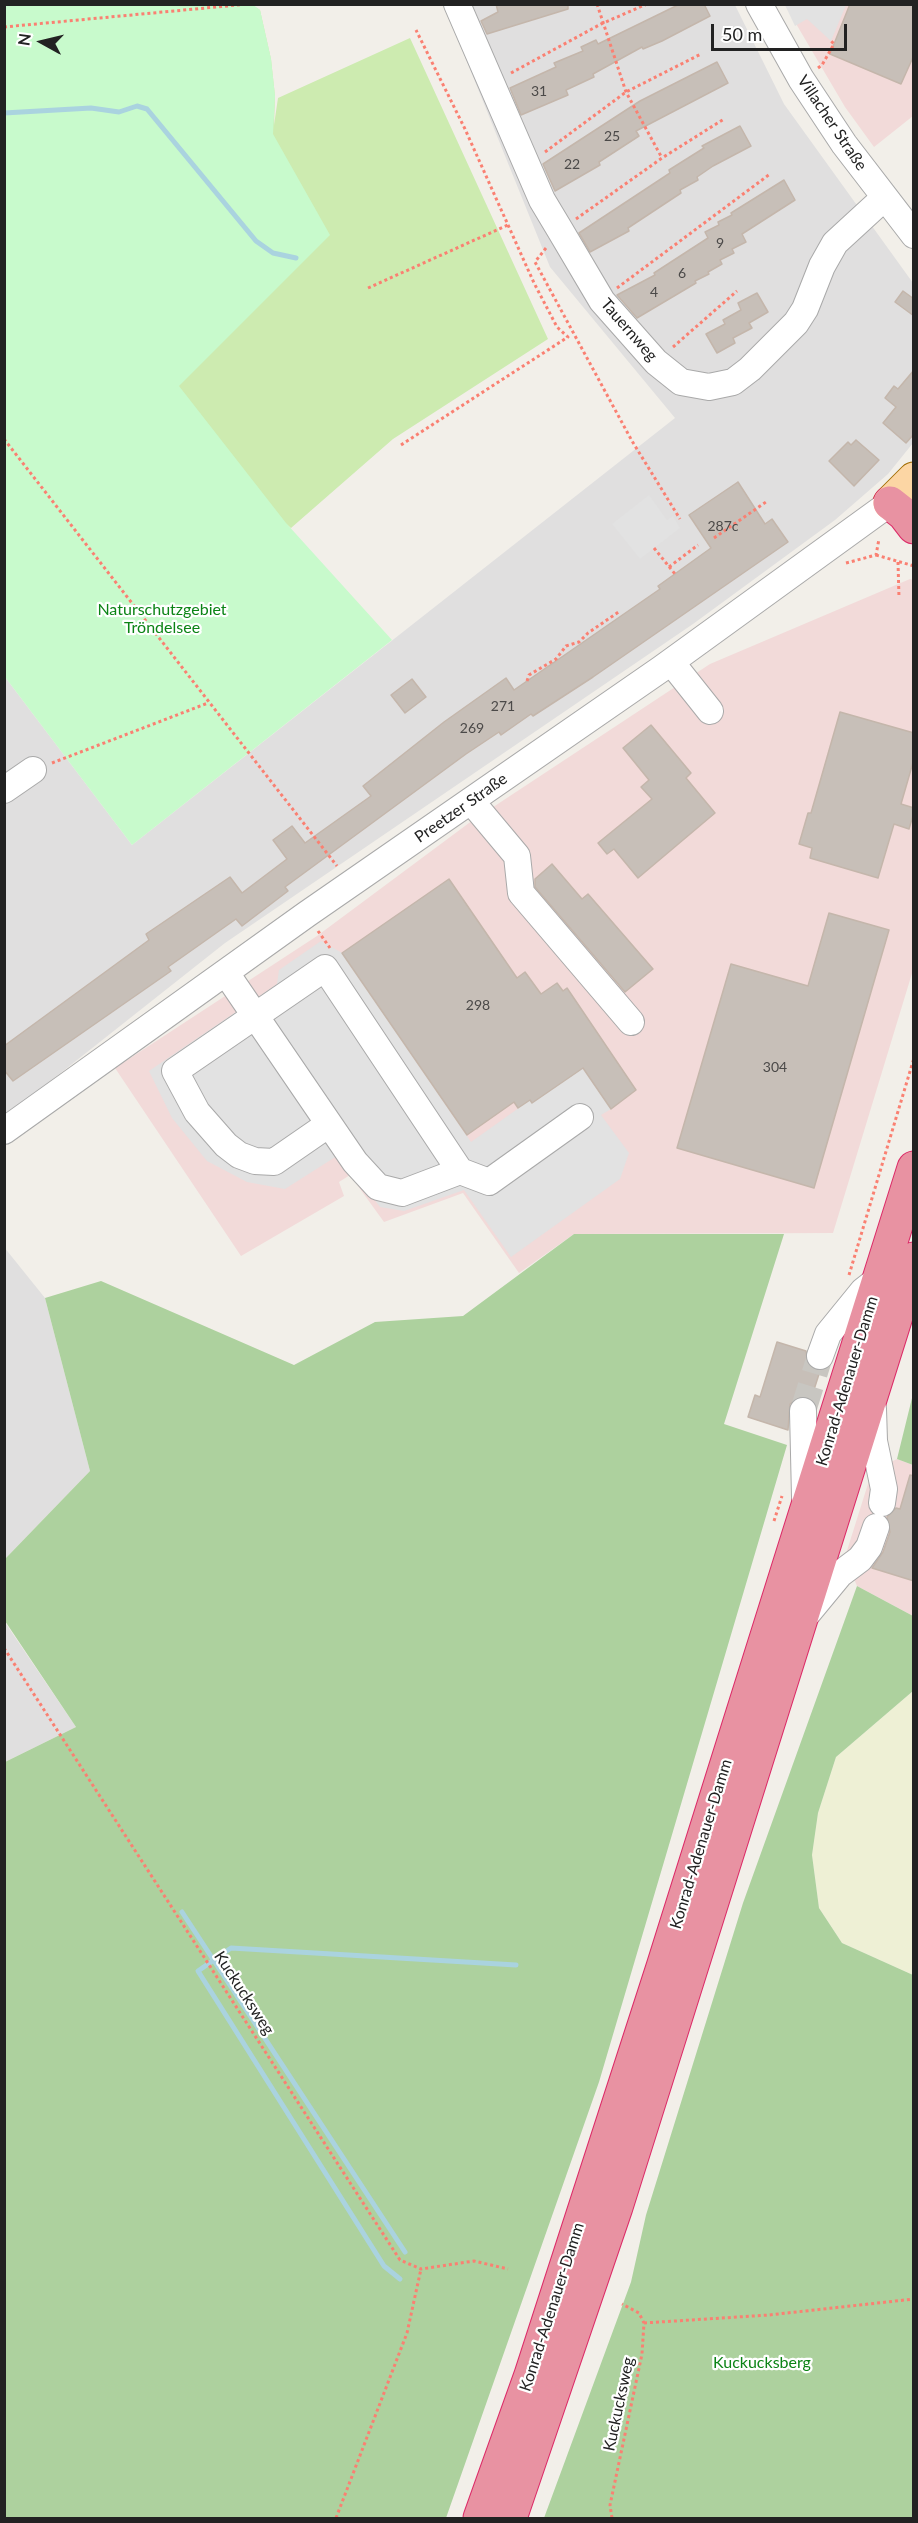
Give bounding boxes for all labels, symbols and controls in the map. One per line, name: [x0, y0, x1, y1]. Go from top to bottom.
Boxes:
north arrow: [12, 12, 72, 72]
scale bar: [714, 12, 850, 50]
text: 50 m: [722, 23, 762, 45]
text: N: [13, 32, 34, 47]
street label: Villacher Straße: [793, 72, 871, 174]
house number: 31: [531, 83, 547, 99]
house number: 25: [604, 128, 620, 144]
house number: 22: [564, 156, 580, 172]
house number: 9: [716, 235, 724, 251]
house number: 6: [678, 265, 686, 281]
house number: 4: [650, 284, 658, 300]
street label: Tauernweg: [597, 295, 661, 365]
house number: 287c: [707, 518, 739, 534]
park label: Naturschutzgebiet Tröndelsee: [97, 600, 227, 638]
house number: 271: [491, 698, 515, 714]
house number: 269: [460, 720, 484, 736]
street label: Preetzer Straße: [411, 769, 511, 847]
house number: 298: [466, 997, 490, 1013]
house number: 304: [763, 1059, 787, 1075]
street label: Konrad-Adenauer-Damm: [812, 1294, 882, 1468]
street label: Konrad-Adenauer-Damm: [666, 1757, 736, 1931]
street label: Kuckucksweg: [210, 1948, 278, 2038]
street label: Konrad-Adenauer-Damm: [516, 2220, 588, 2394]
park label: Kuckucksberg: [713, 2353, 811, 2373]
street label: Kuckucksweg: [600, 2355, 638, 2453]

